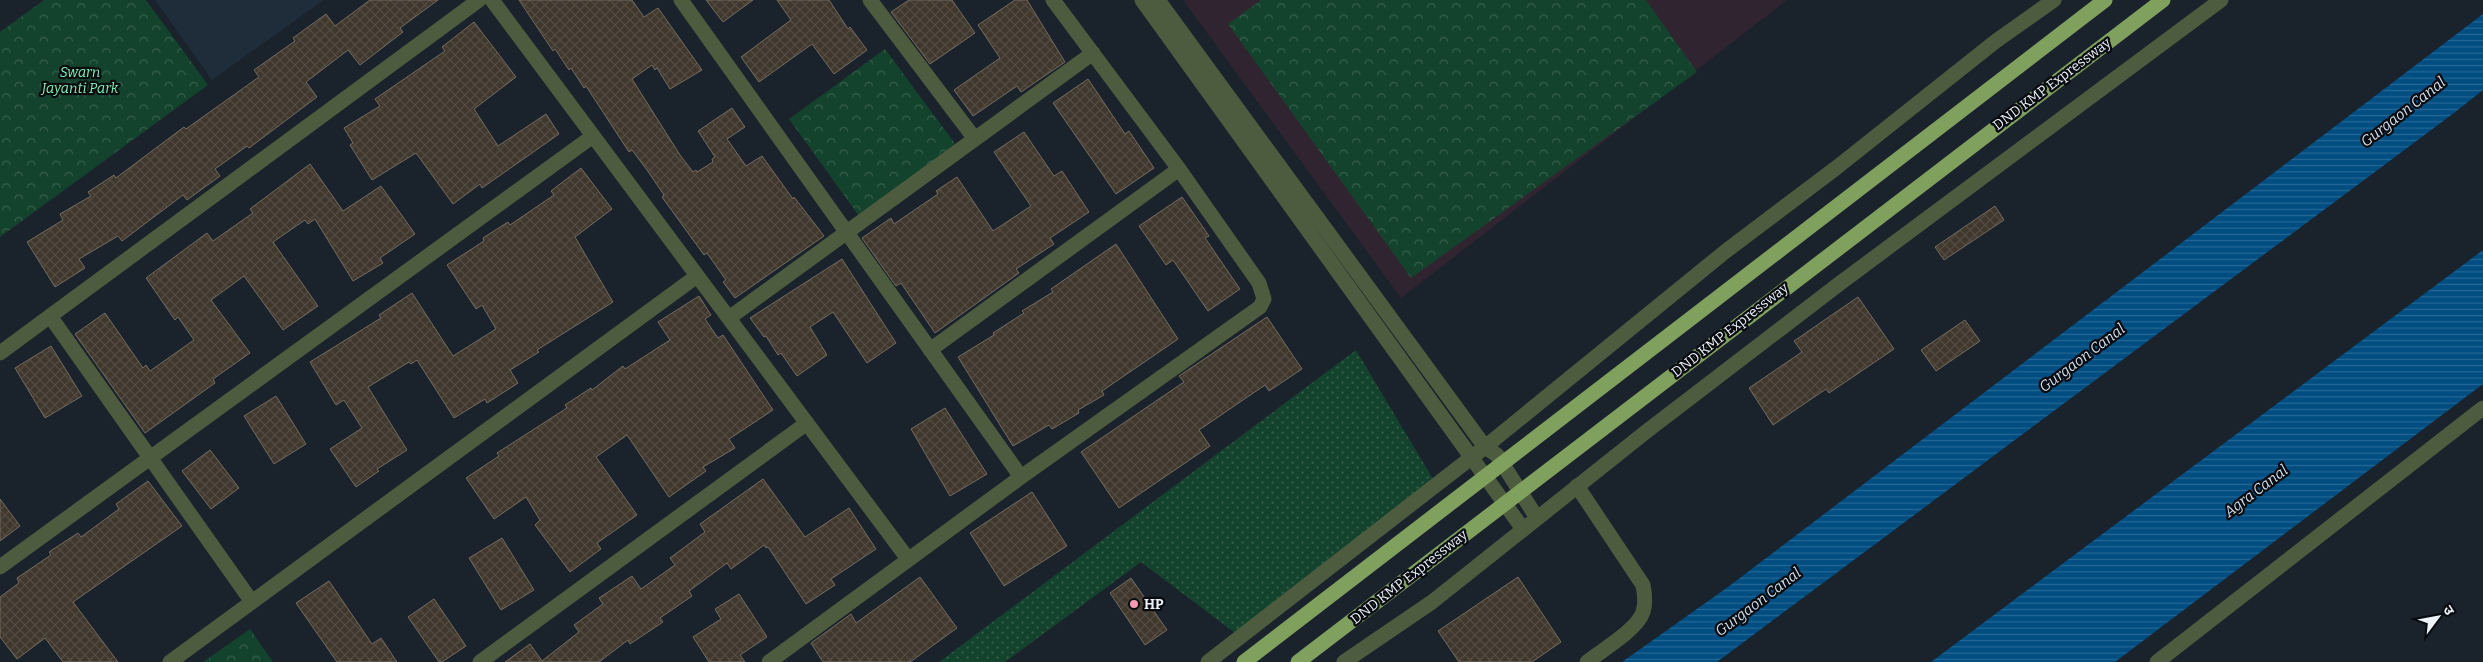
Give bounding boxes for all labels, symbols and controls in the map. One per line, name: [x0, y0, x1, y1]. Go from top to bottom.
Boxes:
street label: DND KMP Expressway: [1990, 34, 2115, 134]
park label: Swarn Jayanti Park: [40, 64, 119, 97]
water label: Gurgaon Canal: [2357, 73, 2449, 151]
street label: DND KMP Expressway: [1668, 279, 1792, 381]
water label: Gurgaon Canal: [2036, 320, 2128, 396]
water label: Agra Canal: [2220, 461, 2292, 521]
street label: DND KMP Expressway: [1347, 526, 1471, 628]
water label: Gurgaon Canal: [1712, 564, 1804, 640]
north arrow: [2413, 592, 2463, 642]
place label: HP: [1144, 596, 1164, 613]
marker: HP: [1128, 598, 1140, 610]
text: उ: [2439, 602, 2458, 619]

